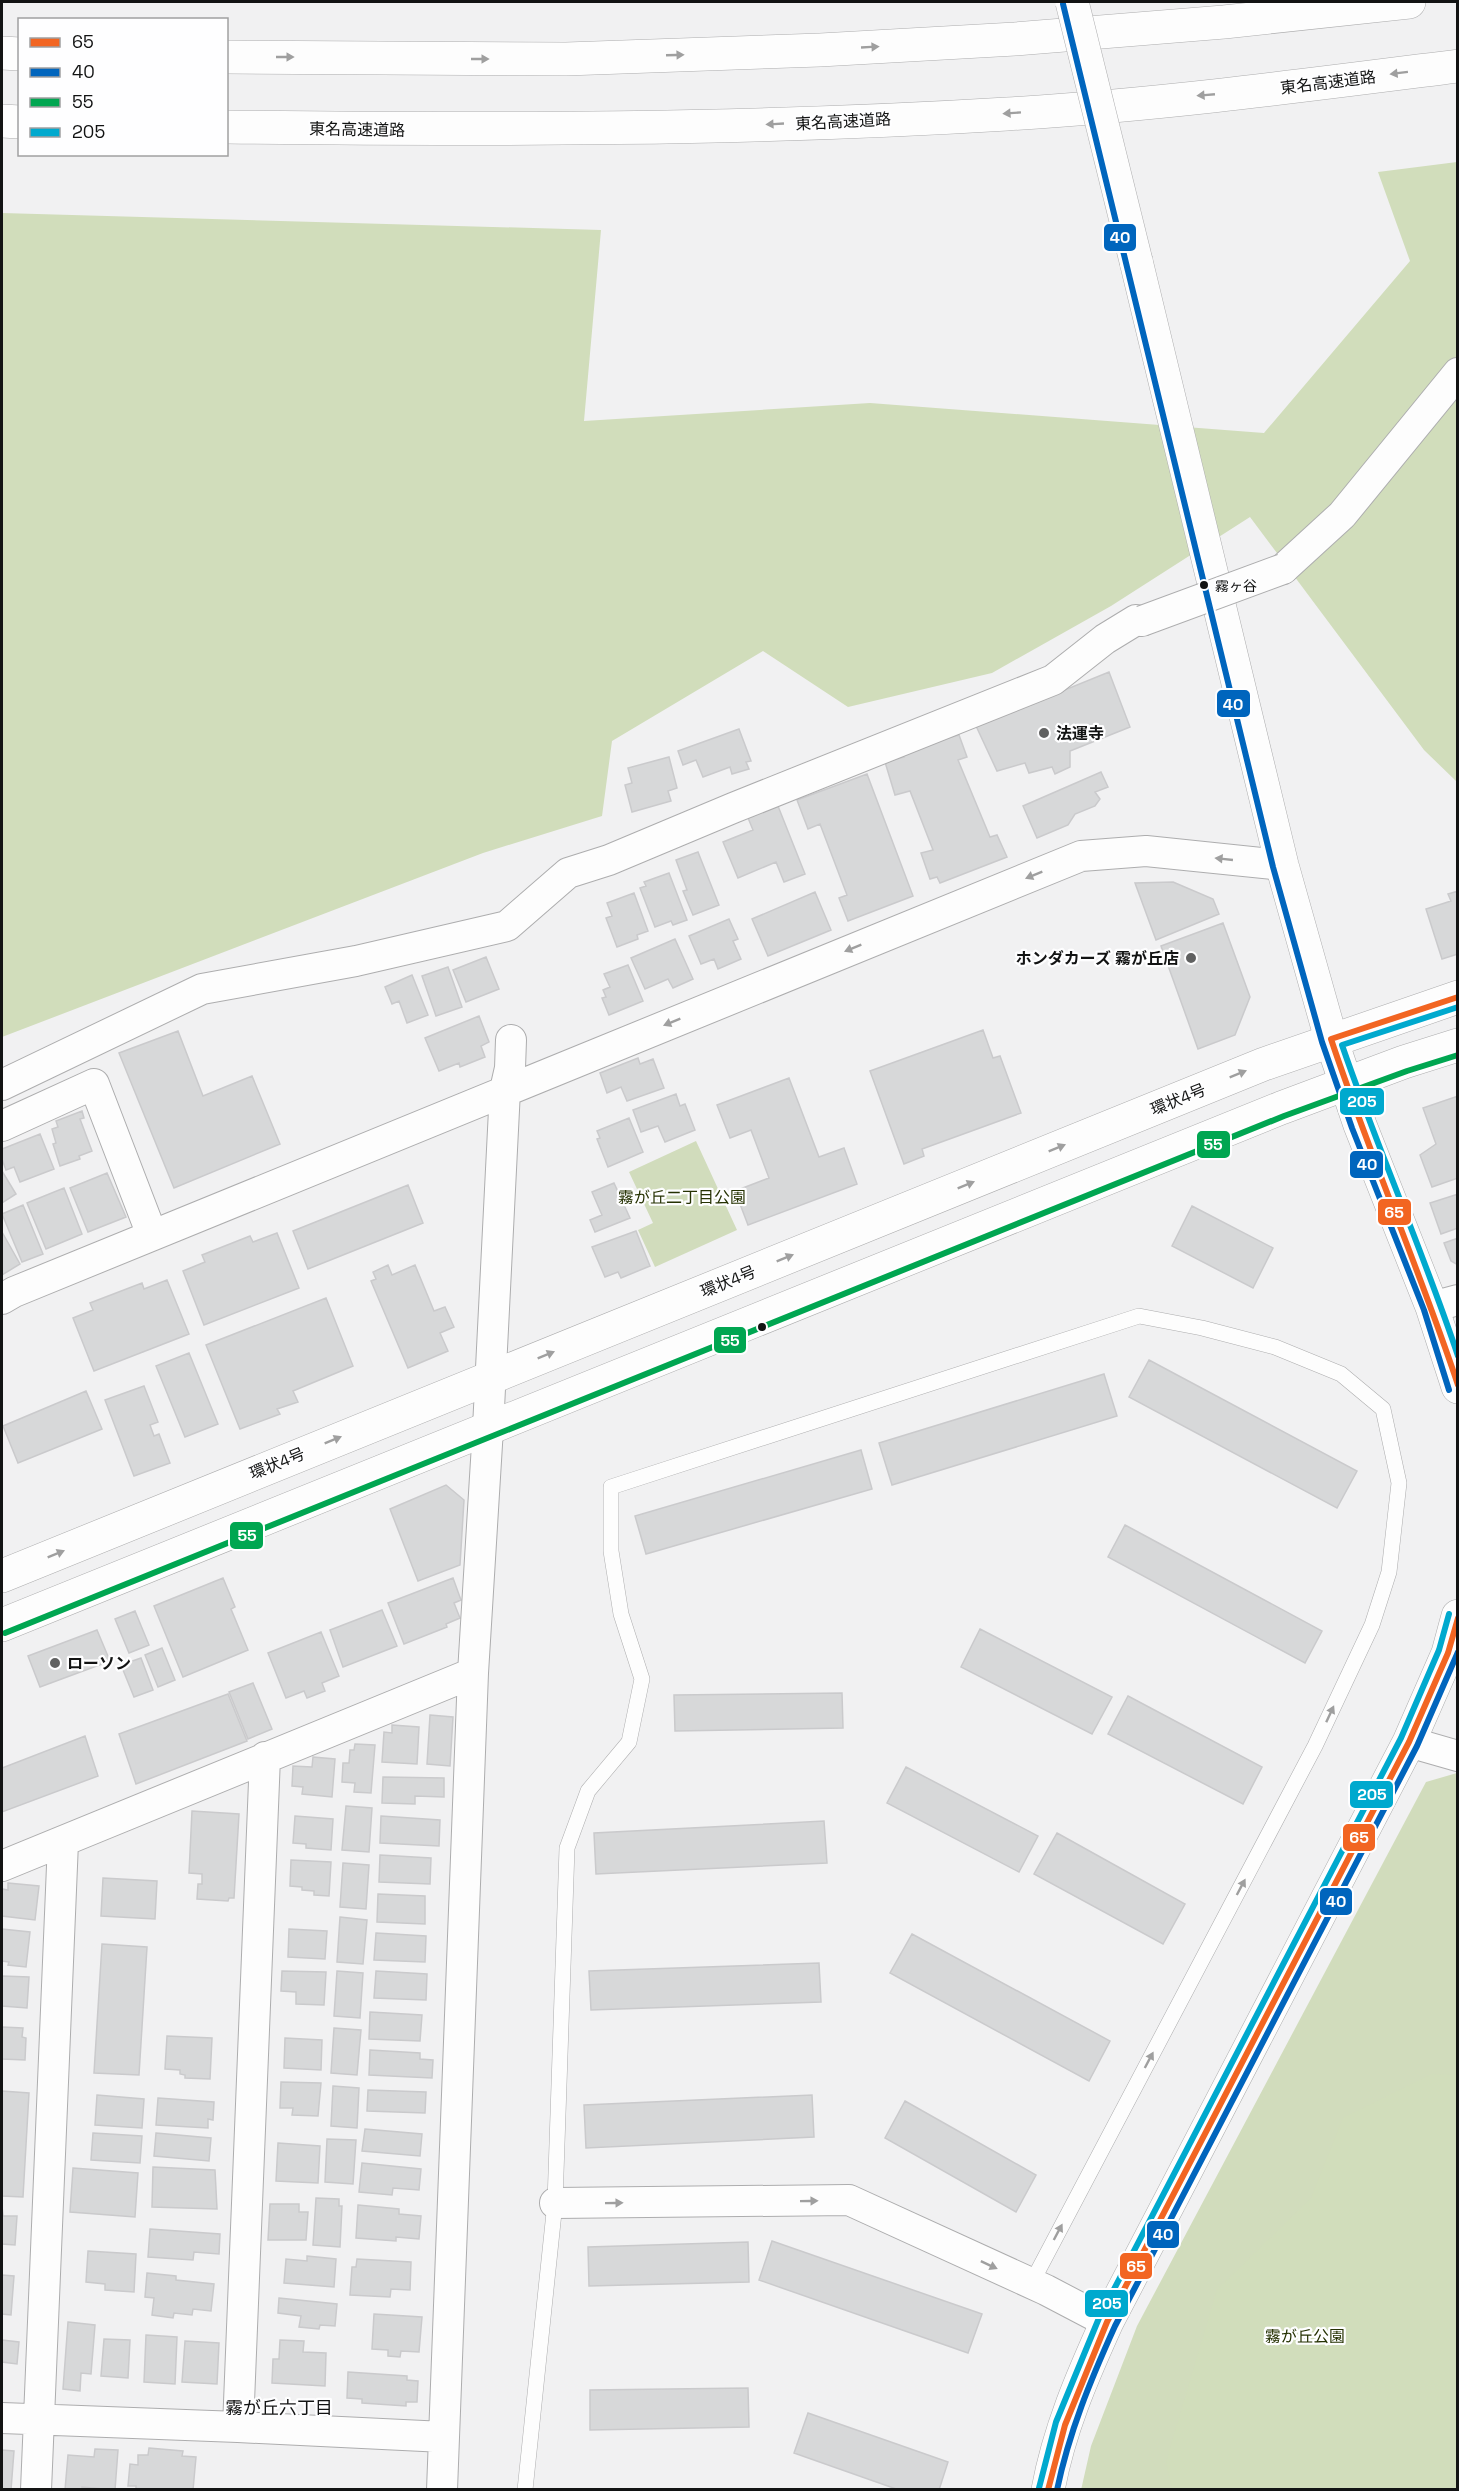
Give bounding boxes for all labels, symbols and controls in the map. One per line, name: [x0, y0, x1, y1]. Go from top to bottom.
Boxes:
legend: [18, 18, 228, 156]
text: 65: [72, 30, 94, 53]
one-way arrow: [860, 43, 879, 52]
one-way arrow: [665, 51, 684, 60]
one-way arrow: [275, 52, 294, 62]
one-way arrow: [470, 54, 489, 63]
text: 40: [72, 60, 95, 83]
street label: 東名高速道路: [1279, 66, 1377, 99]
one-way arrow: [1390, 69, 1409, 78]
text: 55: [72, 90, 94, 113]
one-way arrow: [1196, 90, 1215, 100]
one-way arrow: [1002, 108, 1021, 118]
street label: 東名高速道路: [795, 109, 892, 134]
street label: 東名高速道路: [309, 118, 405, 141]
one-way arrow: [765, 119, 784, 128]
text: 205: [72, 120, 105, 143]
line badge: 40: [1103, 223, 1137, 252]
text: 40: [1110, 227, 1130, 248]
place label: 霧ヶ谷: [1215, 577, 1257, 595]
marker: 霧ヶ谷: [1198, 579, 1210, 591]
line badge: 40: [1216, 689, 1251, 718]
text: 40: [1223, 694, 1243, 715]
place label: 法運寺: [1056, 723, 1104, 744]
marker: 法運寺: [1037, 726, 1051, 740]
one-way arrow: [1215, 854, 1234, 864]
one-way arrow: [1024, 870, 1042, 880]
one-way arrow: [844, 944, 862, 953]
place label: ホンダカーズ 霧が丘店: [1016, 948, 1179, 969]
marker: ホンダカーズ 霧が丘店: [1184, 951, 1198, 965]
one-way arrow: [663, 1017, 681, 1027]
one-way arrow: [1229, 1069, 1247, 1078]
street label: 環状4号: [1147, 1079, 1209, 1120]
line badge: 205: [1339, 1087, 1385, 1116]
text: 205: [1347, 1091, 1377, 1112]
line badge: 55: [1196, 1130, 1231, 1159]
text: 55: [1203, 1134, 1223, 1155]
one-way arrow: [1049, 1143, 1067, 1153]
line badge: 40: [1349, 1150, 1384, 1179]
text: 40: [1357, 1154, 1377, 1175]
one-way arrow: [957, 1180, 975, 1190]
park label: 霧が丘二丁目公園: [618, 1187, 746, 1208]
line badge: 65: [1377, 1198, 1412, 1226]
text: 65: [1384, 1202, 1404, 1223]
one-way arrow: [776, 1253, 794, 1262]
street label: 環状4号: [697, 1261, 759, 1302]
unlabelled marker: [756, 1321, 768, 1333]
line badge: 55: [713, 1326, 747, 1354]
text: 55: [720, 1330, 740, 1351]
one-way arrow: [537, 1350, 555, 1360]
one-way arrow: [325, 1435, 343, 1445]
street label: 環状4号: [246, 1443, 308, 1484]
line badge: 55: [229, 1521, 264, 1550]
text: 55: [237, 1525, 257, 1546]
one-way arrow: [47, 1549, 65, 1559]
place label: ローソン: [67, 1653, 131, 1674]
marker: ローソン: [48, 1656, 62, 1670]
one-way arrow: [1326, 1706, 1335, 1723]
line badge: 205: [1349, 1780, 1394, 1809]
text: 205: [1357, 1784, 1387, 1805]
line badge: 65: [1342, 1823, 1376, 1852]
text: 65: [1349, 1827, 1369, 1848]
one-way arrow: [1236, 1879, 1246, 1896]
line badge: 40: [1319, 1887, 1353, 1916]
text: 40: [1326, 1891, 1346, 1912]
one-way arrow: [1145, 2051, 1154, 2068]
one-way arrow: [799, 2196, 818, 2206]
one-way arrow: [604, 2198, 623, 2208]
line badge: 40: [1146, 2220, 1180, 2249]
one-way arrow: [1053, 2223, 1063, 2240]
text: 40: [1153, 2224, 1173, 2245]
line badge: 65: [1119, 2252, 1153, 2280]
text: 65: [1126, 2256, 1146, 2277]
one-way arrow: [981, 2260, 998, 2269]
line badge: 205: [1084, 2289, 1129, 2318]
text: 205: [1092, 2293, 1122, 2314]
park label: 霧が丘公園: [1265, 2326, 1345, 2347]
district label: 霧が丘六丁目: [225, 2396, 333, 2419]

